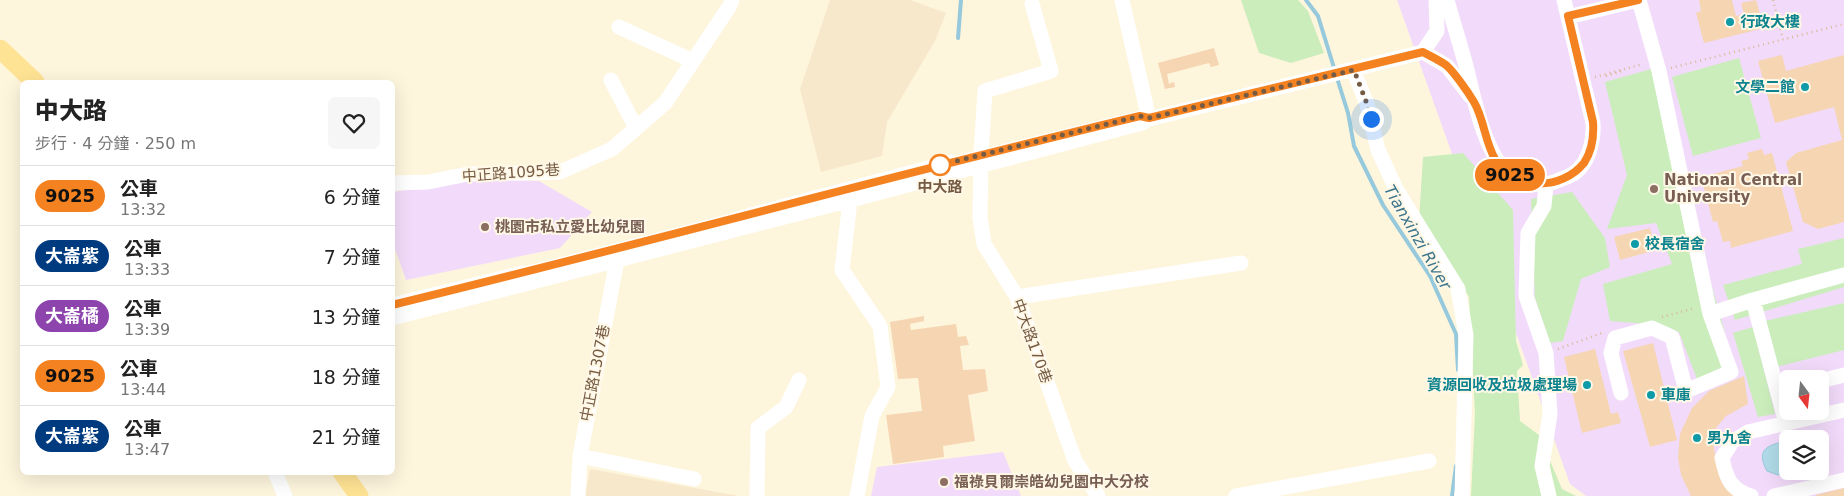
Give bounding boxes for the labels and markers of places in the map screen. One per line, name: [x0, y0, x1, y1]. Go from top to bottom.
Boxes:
place label: 行政大樓: [1740, 13, 1800, 31]
marker: 行政大樓: [1724, 16, 1736, 28]
place label: 文學二館: [1735, 78, 1795, 96]
marker: 文學二館: [1799, 81, 1811, 93]
marker: 中大路: [929, 154, 951, 176]
place label: National Central University: [1664, 171, 1802, 206]
place label: 中大路: [917, 178, 963, 196]
marker: National Central University: [1648, 183, 1660, 195]
place label: 桃園市私立愛比幼兒園: [495, 218, 645, 236]
marker: 桃園市私立愛比幼兒園: [479, 221, 491, 233]
place label: 校長宿舍: [1645, 235, 1705, 253]
marker: 校長宿舍: [1629, 238, 1641, 250]
place label: 資源回收及垃圾處理場: [1427, 376, 1577, 394]
marker: 資源回收及垃圾處理場: [1581, 379, 1593, 391]
place label: 車庫: [1661, 386, 1691, 404]
marker: 車庫: [1645, 389, 1657, 401]
place label: 男九舍: [1707, 429, 1752, 447]
marker: 男九舍: [1691, 432, 1703, 444]
place label: 福祿貝爾崇皓幼兒園中大分校: [954, 473, 1149, 491]
marker: 福祿貝爾崇皓幼兒園中大分校: [938, 476, 950, 488]

